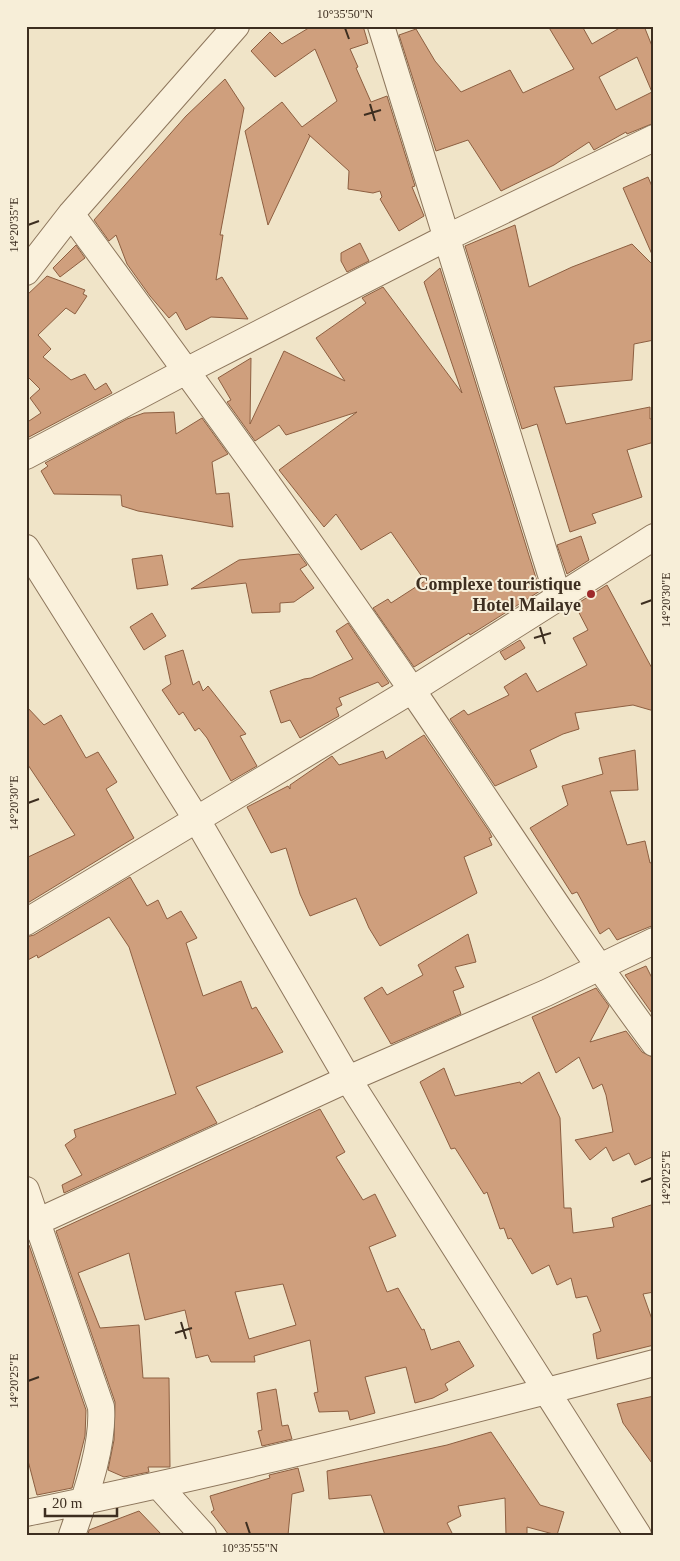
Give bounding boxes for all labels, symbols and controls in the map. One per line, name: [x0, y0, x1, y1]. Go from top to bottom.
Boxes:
text: 10°35'50"N: [317, 7, 374, 21]
text: 14°20'35"E: [7, 197, 21, 253]
text: 14°20'30"E: [659, 572, 673, 628]
place label: Complexe touristique Hotel Mailaye: [416, 574, 581, 615]
marker: Complexe touristique Hotel Mailaye: [585, 588, 597, 600]
text: 14°20'30"E: [7, 775, 21, 831]
text: 14°20'25"E: [659, 1150, 673, 1206]
text: 14°20'25"E: [7, 1353, 21, 1409]
scale bar: [45, 1486, 118, 1518]
text: 20 m: [52, 1495, 83, 1511]
text: 10°35'55"N: [222, 1541, 279, 1555]

